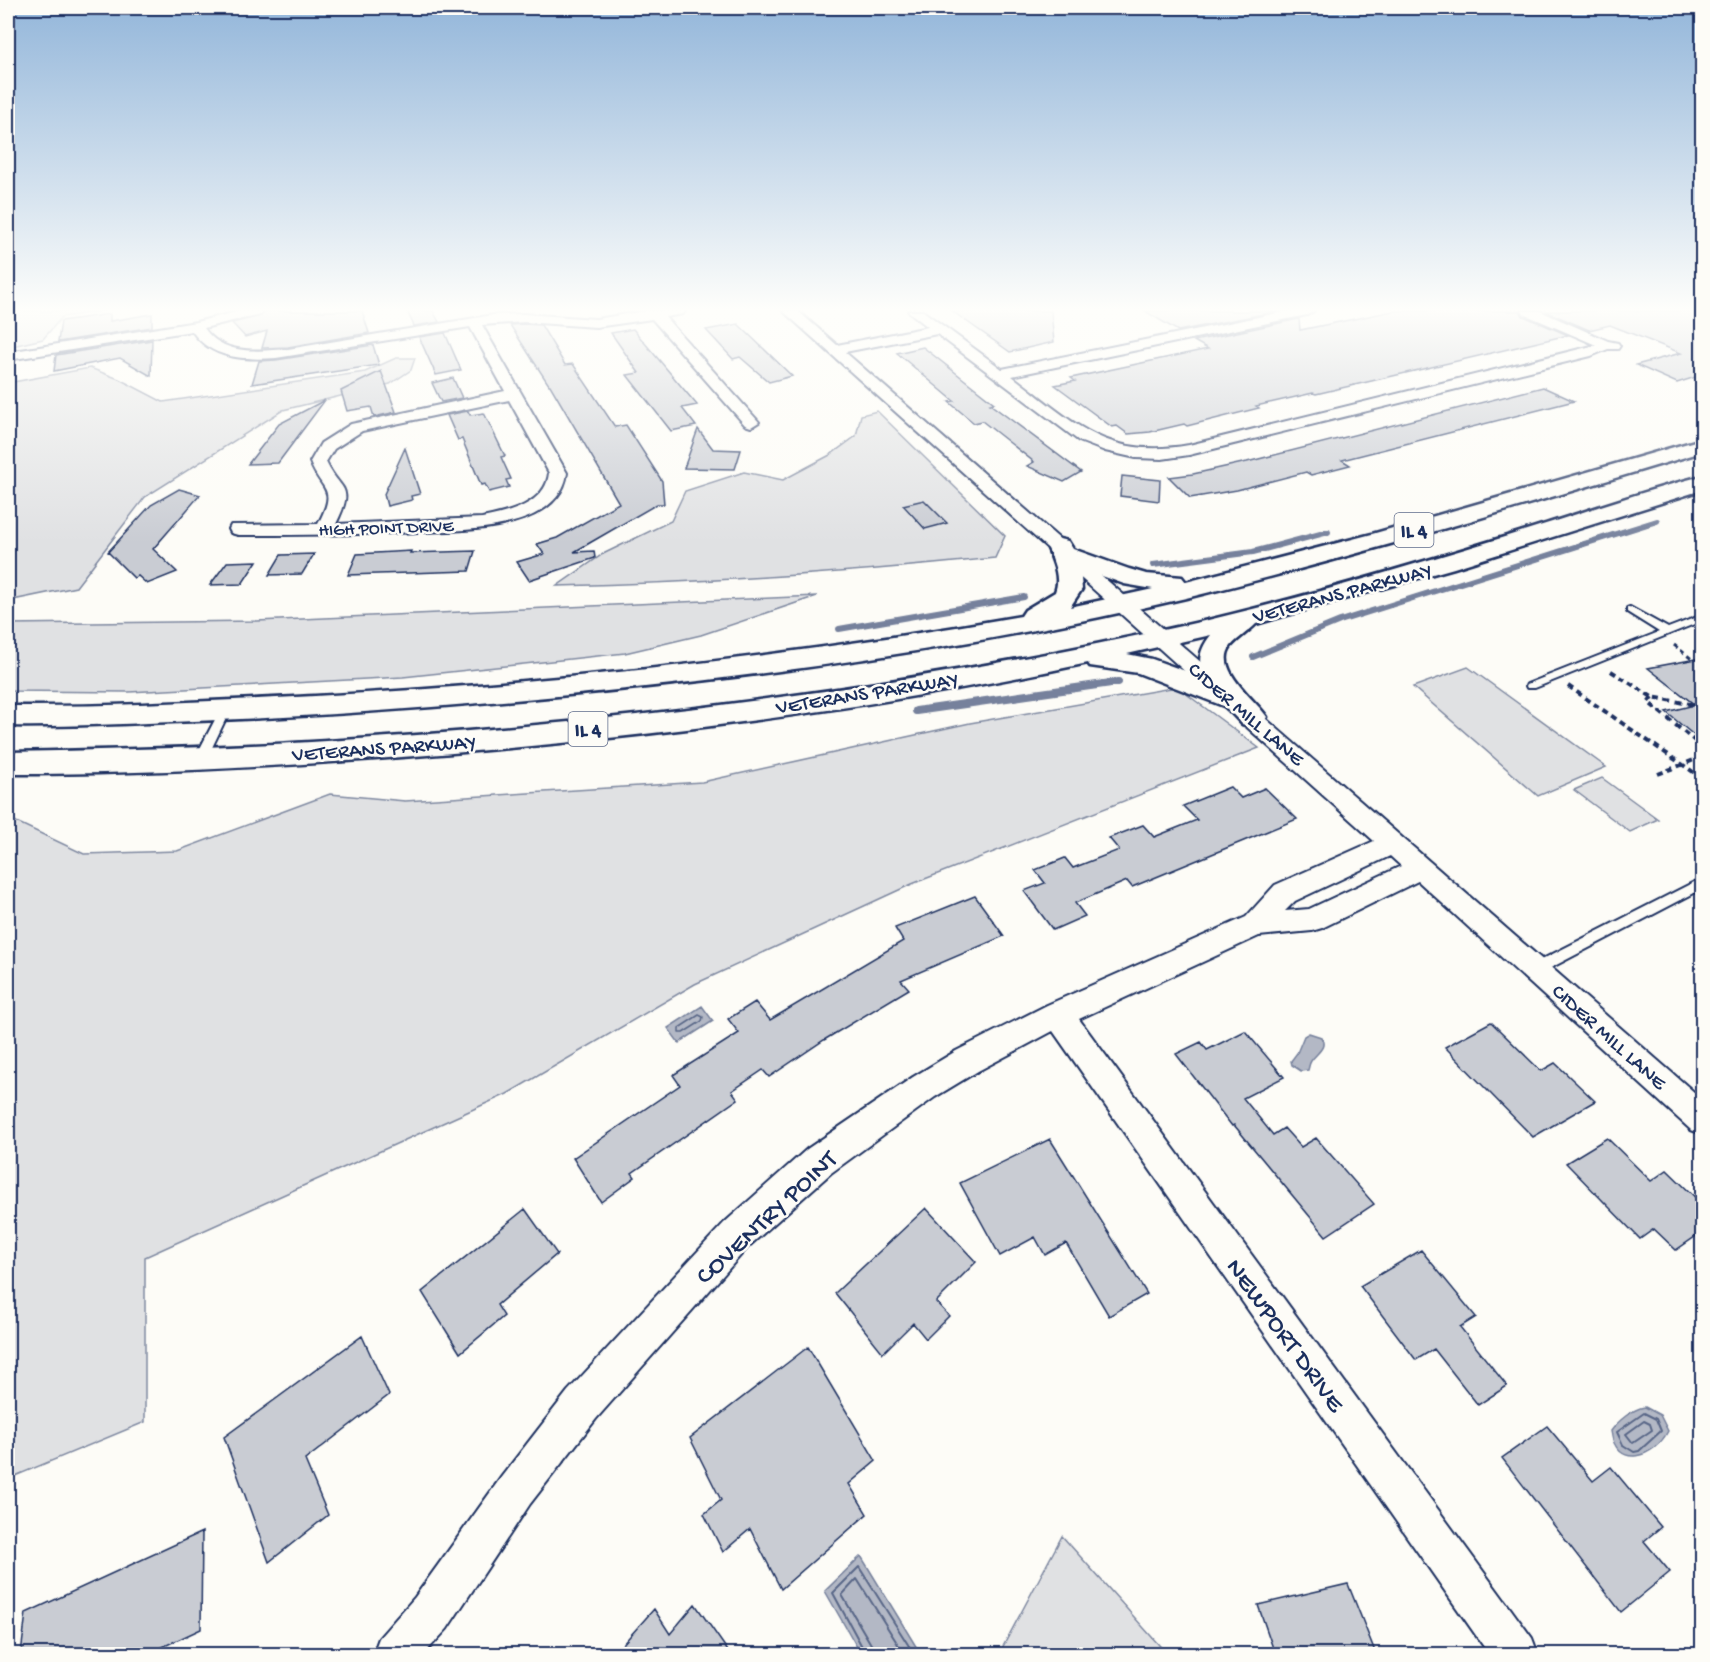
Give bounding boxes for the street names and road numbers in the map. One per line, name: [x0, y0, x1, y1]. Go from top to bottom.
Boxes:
road number: IL 4: [1394, 513, 1434, 547]
street label: HIGH POINT DRIVE: [318, 517, 455, 542]
street label: VETERANS PARKWAY: [1250, 559, 1435, 632]
street label: CIDER MILL LANE: [1181, 658, 1309, 774]
street label: VETERANS PARKWAY: [774, 669, 961, 722]
road number: IL 4: [568, 712, 608, 746]
street label: VETERANS PARKWAY: [290, 732, 477, 769]
street label: CIDER MILL LANE: [1545, 980, 1671, 1097]
street label: COVENTRY POINT: [691, 1145, 846, 1293]
street label: NEWPORT DRIVE: [1217, 1254, 1350, 1420]

